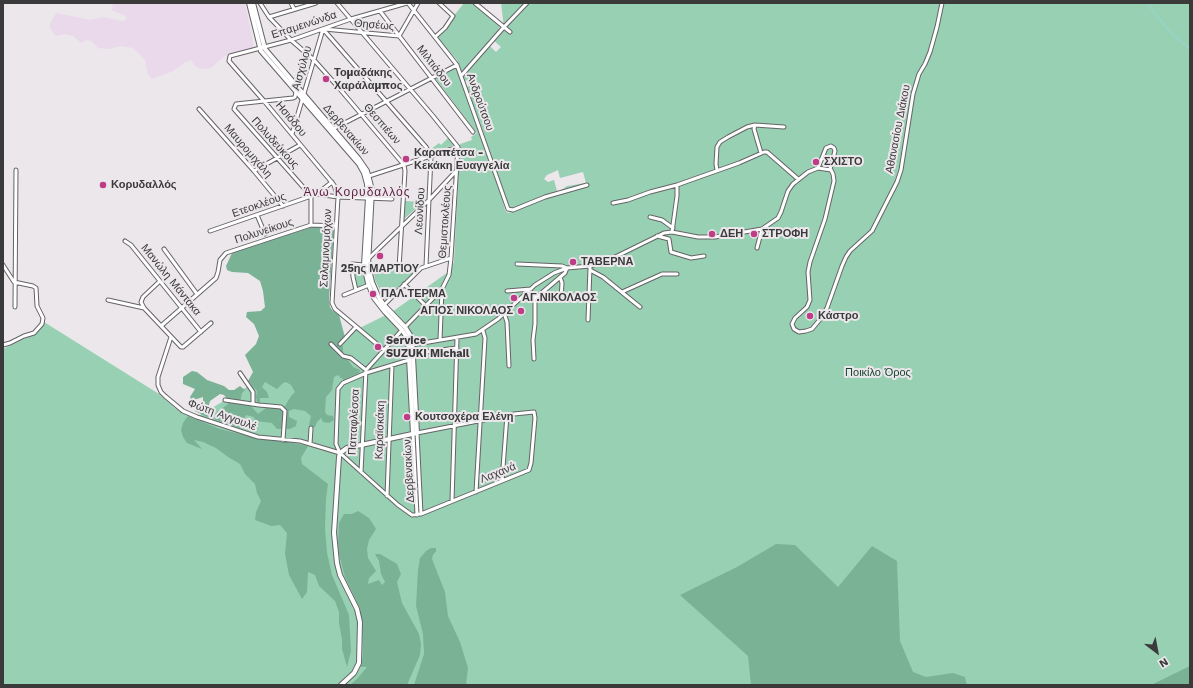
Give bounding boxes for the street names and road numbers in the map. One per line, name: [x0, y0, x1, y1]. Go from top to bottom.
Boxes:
street label: Επαμεινώνδα: [270, 8, 338, 42]
street label: Θησέως: [353, 17, 395, 33]
street label: Μιλτιάδου: [414, 43, 454, 89]
street label: Αισχύλου: [289, 44, 315, 92]
street label: Ανδρούτσου: [463, 71, 497, 133]
street label: Αθανασίου Διάκου: [883, 83, 913, 175]
street label: Ησιόδου: [273, 99, 309, 139]
street label: Θεσπιέων: [361, 101, 403, 147]
street label: Δερβενακίων: [320, 102, 372, 158]
street label: Πολυδεύκους: [248, 114, 302, 172]
street label: Μαυρομιχάλη: [221, 122, 275, 180]
street label: Θεμιστοκλέους: [436, 185, 454, 259]
street label: Λεωνίδου: [412, 187, 428, 235]
street label: Ετεοκλέους: [230, 190, 288, 220]
street label: Σαλαμινομάχων: [317, 208, 335, 288]
street label: Πολυνείκους: [233, 215, 295, 247]
street label: Μανώλη Μάντακα: [138, 242, 204, 318]
street label: Παπαφλέσσα: [346, 389, 362, 455]
street label: Φώτη Αγγουλέ: [186, 396, 258, 434]
street label: Καραϊσκάκη: [372, 400, 388, 460]
street label: Δερβενακίων: [401, 439, 417, 503]
street label: Λαχανά: [478, 460, 518, 486]

